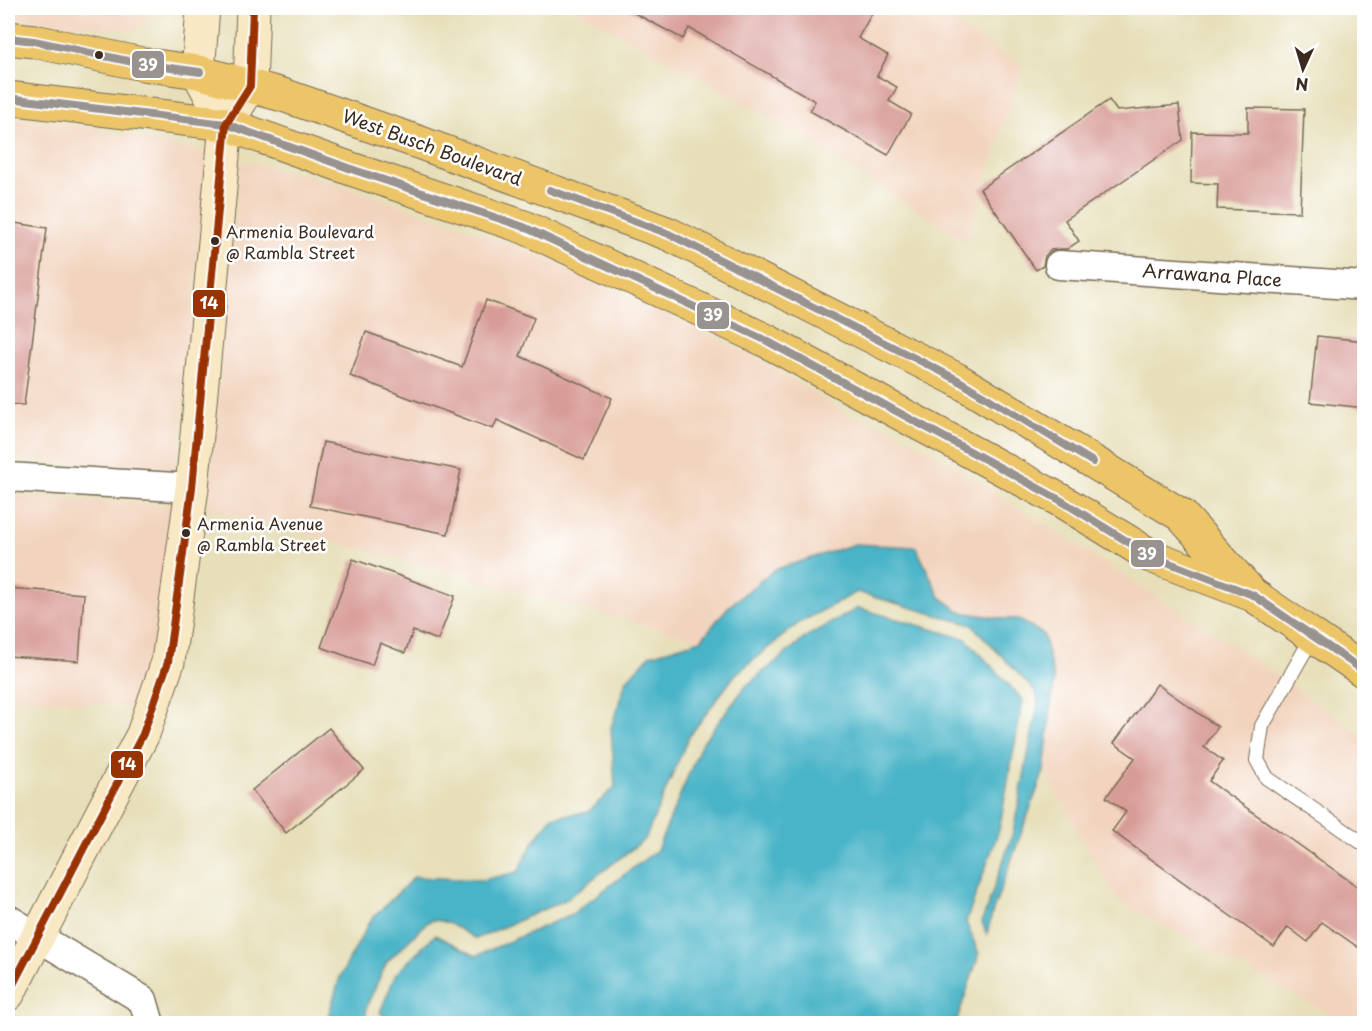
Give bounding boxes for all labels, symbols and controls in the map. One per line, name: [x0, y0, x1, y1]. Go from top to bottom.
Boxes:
north arrow: [1273, 39, 1333, 99]
unlabelled marker: [93, 49, 105, 61]
line badge: 39: [131, 50, 165, 79]
text: 39: [138, 52, 158, 76]
text: N: [1295, 73, 1309, 97]
street label: West Busch Boulevard: [339, 101, 526, 192]
place label: Armenia Boulevard @ Rambla Street: [226, 219, 374, 264]
marker: Armenia Boulevard @ Rambla Street: [209, 235, 221, 247]
street label: Arrawana Place: [1142, 256, 1283, 293]
line badge: 14: [192, 289, 226, 318]
text: 14: [200, 290, 218, 314]
line badge: 39: [696, 301, 730, 330]
text: 39: [703, 302, 723, 326]
place label: Armenia Avenue @ Rambla Street: [197, 511, 326, 556]
marker: Armenia Avenue @ Rambla Street: [180, 527, 192, 539]
line badge: 39: [1130, 539, 1165, 568]
text: 39: [1137, 541, 1157, 565]
line badge: 14: [110, 750, 144, 779]
text: 14: [118, 751, 136, 775]

